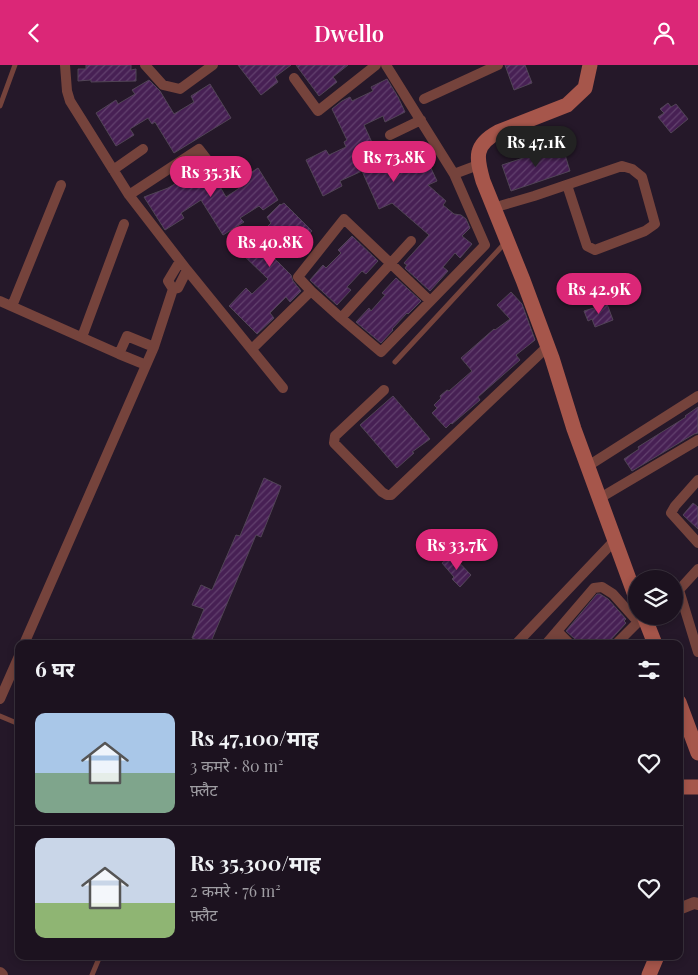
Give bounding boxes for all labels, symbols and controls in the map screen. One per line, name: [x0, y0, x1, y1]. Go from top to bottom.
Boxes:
text: Dwello: [314, 18, 384, 48]
icon: back: [20, 19, 48, 47]
icon: person: [650, 19, 678, 47]
pin: Rs 47.1K: [484, 126, 588, 168]
text: Rs 47.1K: [507, 131, 565, 152]
pin: Rs 73.8K: [342, 141, 446, 183]
text: Rs 73.8K: [363, 146, 425, 167]
pin: Rs 35.3K: [159, 155, 263, 198]
text: Rs 35.3K: [181, 161, 241, 182]
pin: Rs 40.8K: [218, 225, 322, 268]
text: Rs 40.8K: [237, 231, 303, 252]
pin: Rs 42.9K: [547, 273, 651, 315]
text: Rs 42.9K: [567, 278, 631, 299]
pin: Rs 33.7K: [405, 529, 509, 571]
text: Rs 33.7K: [427, 534, 487, 555]
map controls: [628, 570, 683, 625]
button: layers: [628, 570, 683, 625]
text: 6 घर: [35, 654, 75, 682]
icon: filters: [635, 656, 663, 684]
text: Rs 47,100/माह: [190, 723, 319, 751]
icon: home: [75, 733, 135, 793]
icon: heart: [635, 749, 663, 777]
text: 3 कमरे · 80 m²: [190, 755, 283, 776]
text: फ़्लैट: [190, 779, 218, 800]
text: Rs 35,300/माह: [190, 848, 321, 876]
icon: home: [75, 858, 135, 918]
icon: heart: [635, 874, 663, 902]
text: 2 कमरे · 76 m²: [190, 880, 281, 901]
text: फ़्लैट: [190, 904, 218, 925]

